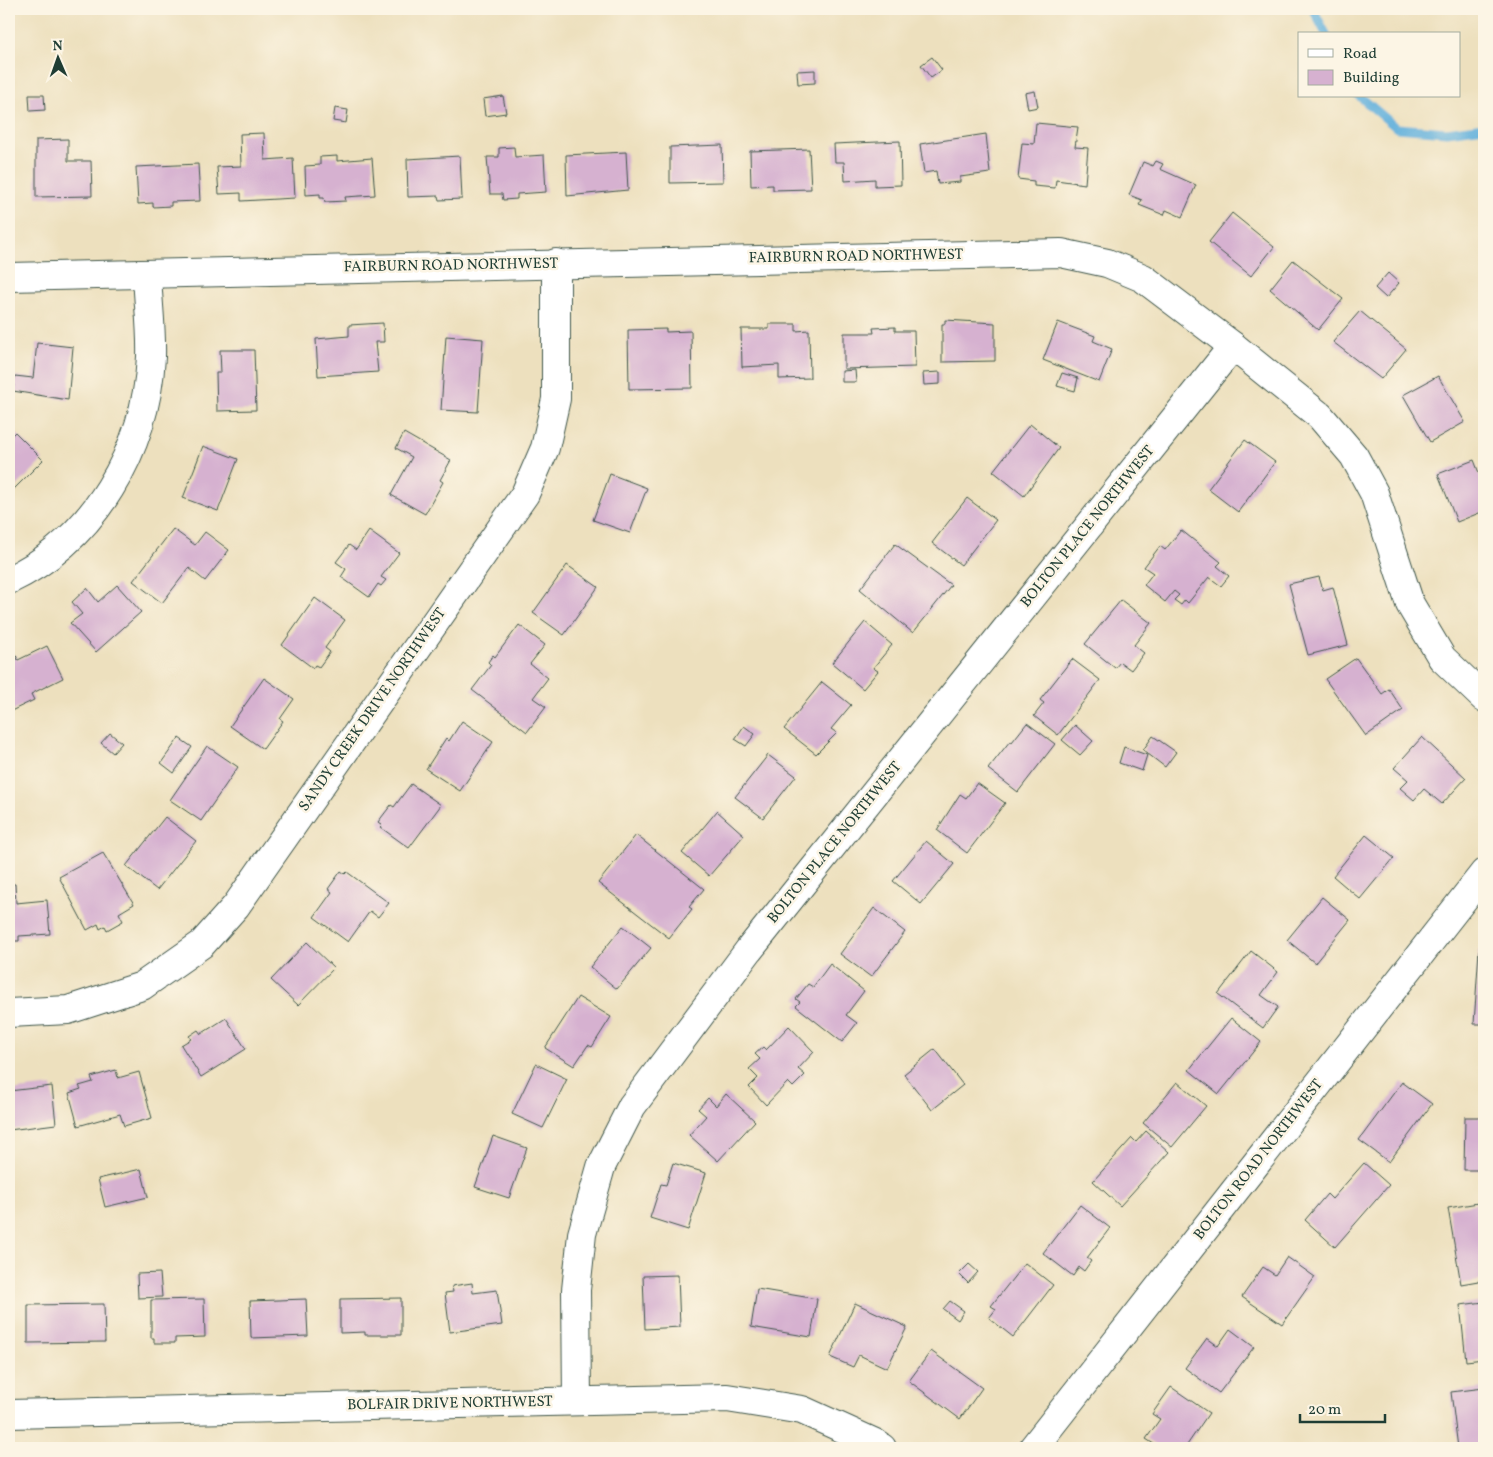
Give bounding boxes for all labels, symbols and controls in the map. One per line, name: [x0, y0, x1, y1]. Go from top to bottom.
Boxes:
north arrow: [32, 32, 82, 82]
legend: [1298, 32, 1460, 98]
text: N: [52, 37, 63, 56]
text: Road: [1343, 44, 1377, 65]
text: Building: [1343, 68, 1400, 89]
street label: FAIRBURN ROAD NORTHWEST: [749, 245, 964, 269]
street label: FAIRBURN ROAD NORTHWEST: [344, 254, 559, 278]
street label: BOLTON PLACE NORTHWEST: [1016, 442, 1160, 612]
street label: SANDY CREEK DRIVE NORTHWEST: [294, 604, 452, 816]
street label: BOLTON PLACE NORTHWEST: [763, 758, 907, 928]
street label: BOLTON ROAD NORTHWEST: [1190, 1075, 1329, 1245]
street label: BOLFAIR DRIVE NORTHWEST: [347, 1392, 553, 1416]
scale bar: [1300, 1392, 1386, 1424]
text: 20 m: [1308, 1400, 1341, 1421]

